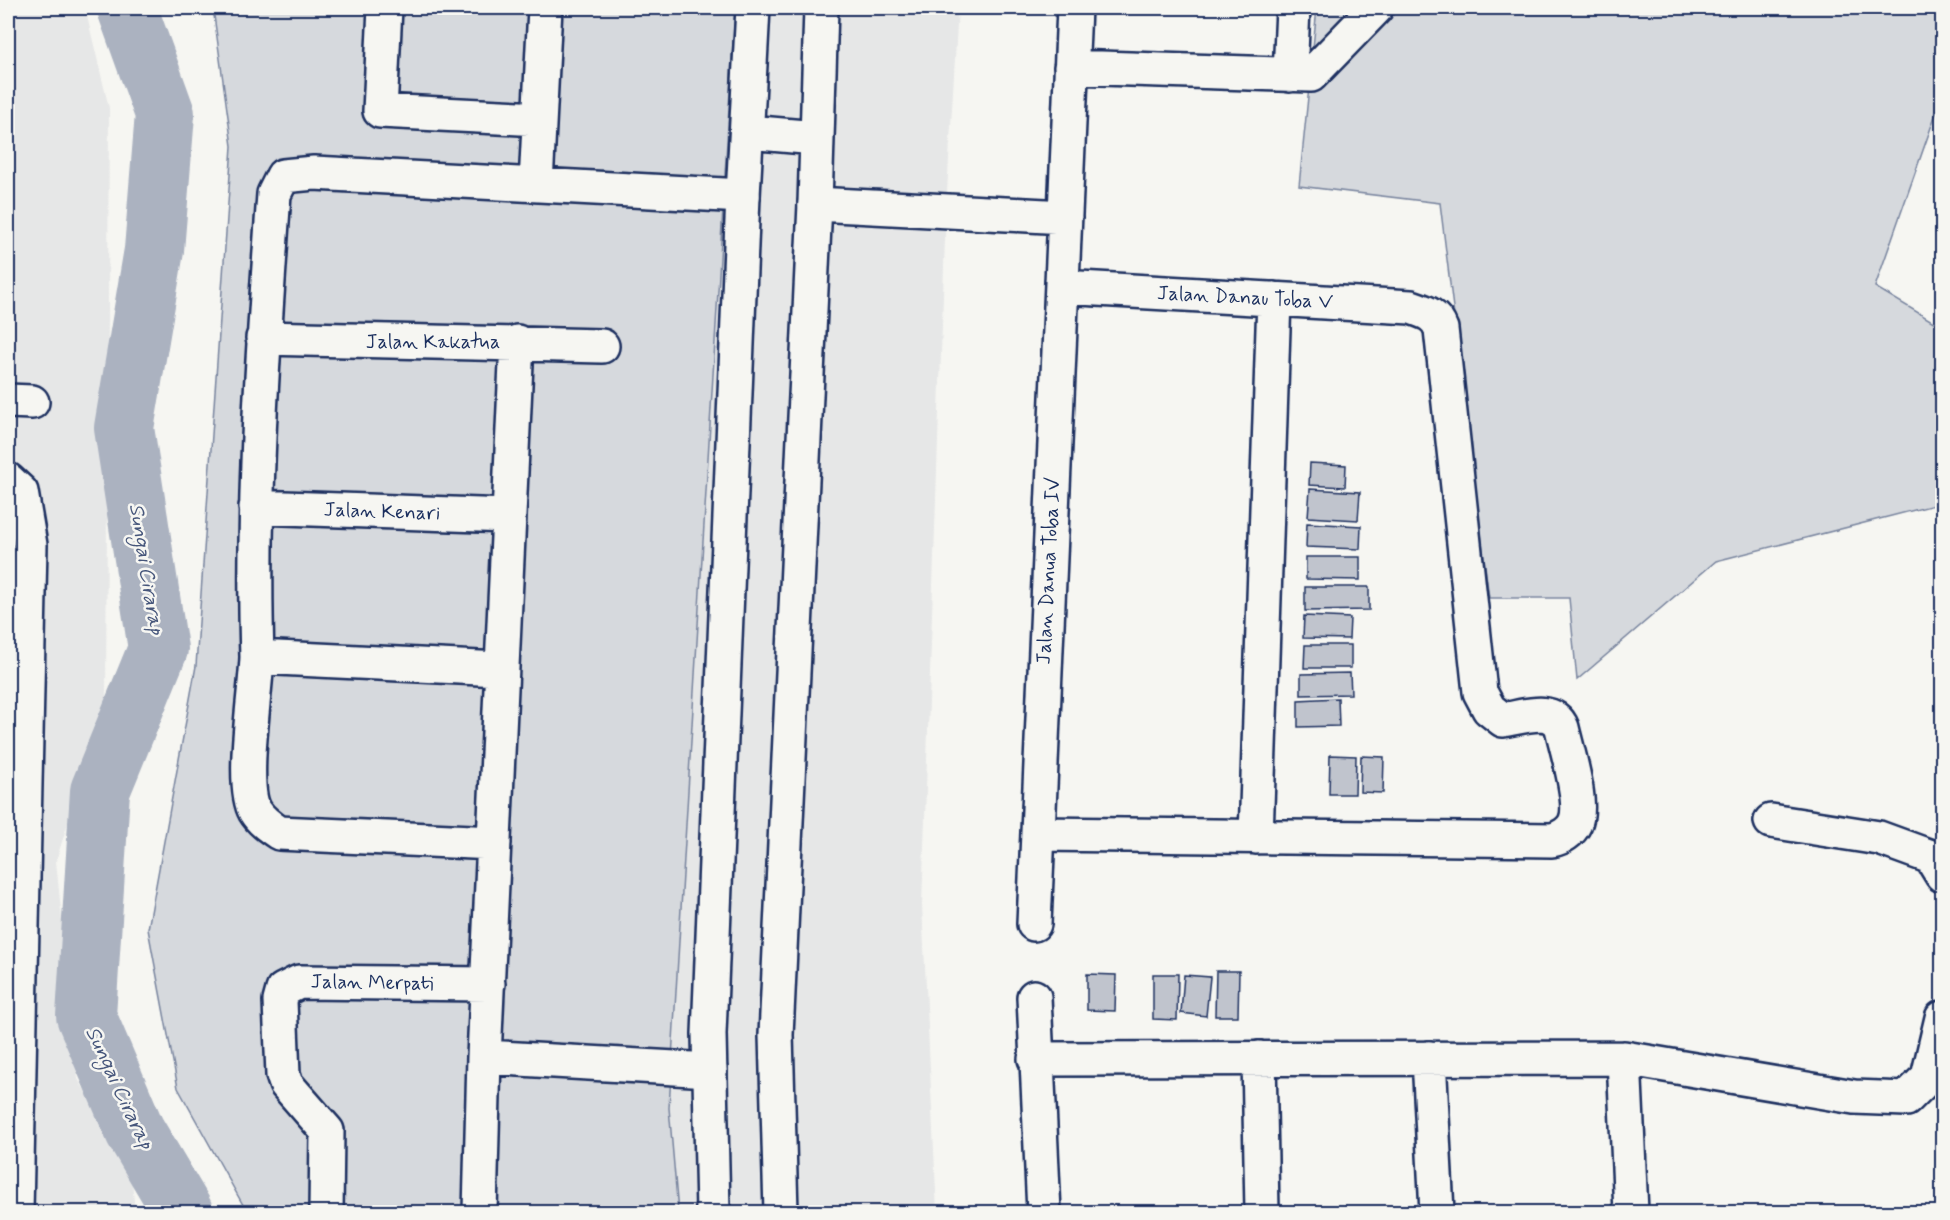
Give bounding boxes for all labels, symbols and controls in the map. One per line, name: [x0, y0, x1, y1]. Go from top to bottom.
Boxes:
street label: Jalan Danau Toba V: [1156, 280, 1334, 316]
street label: Jalan Kakatua: [366, 329, 500, 356]
street label: Jalan Danua Toba IV: [1031, 477, 1067, 665]
street label: Jalan Kenari: [323, 496, 441, 528]
water label: Sungai Cirarap: [120, 501, 170, 638]
street label: Jalan Merpati: [310, 968, 434, 998]
water label: Sungai Cirarap: [76, 1022, 160, 1155]

